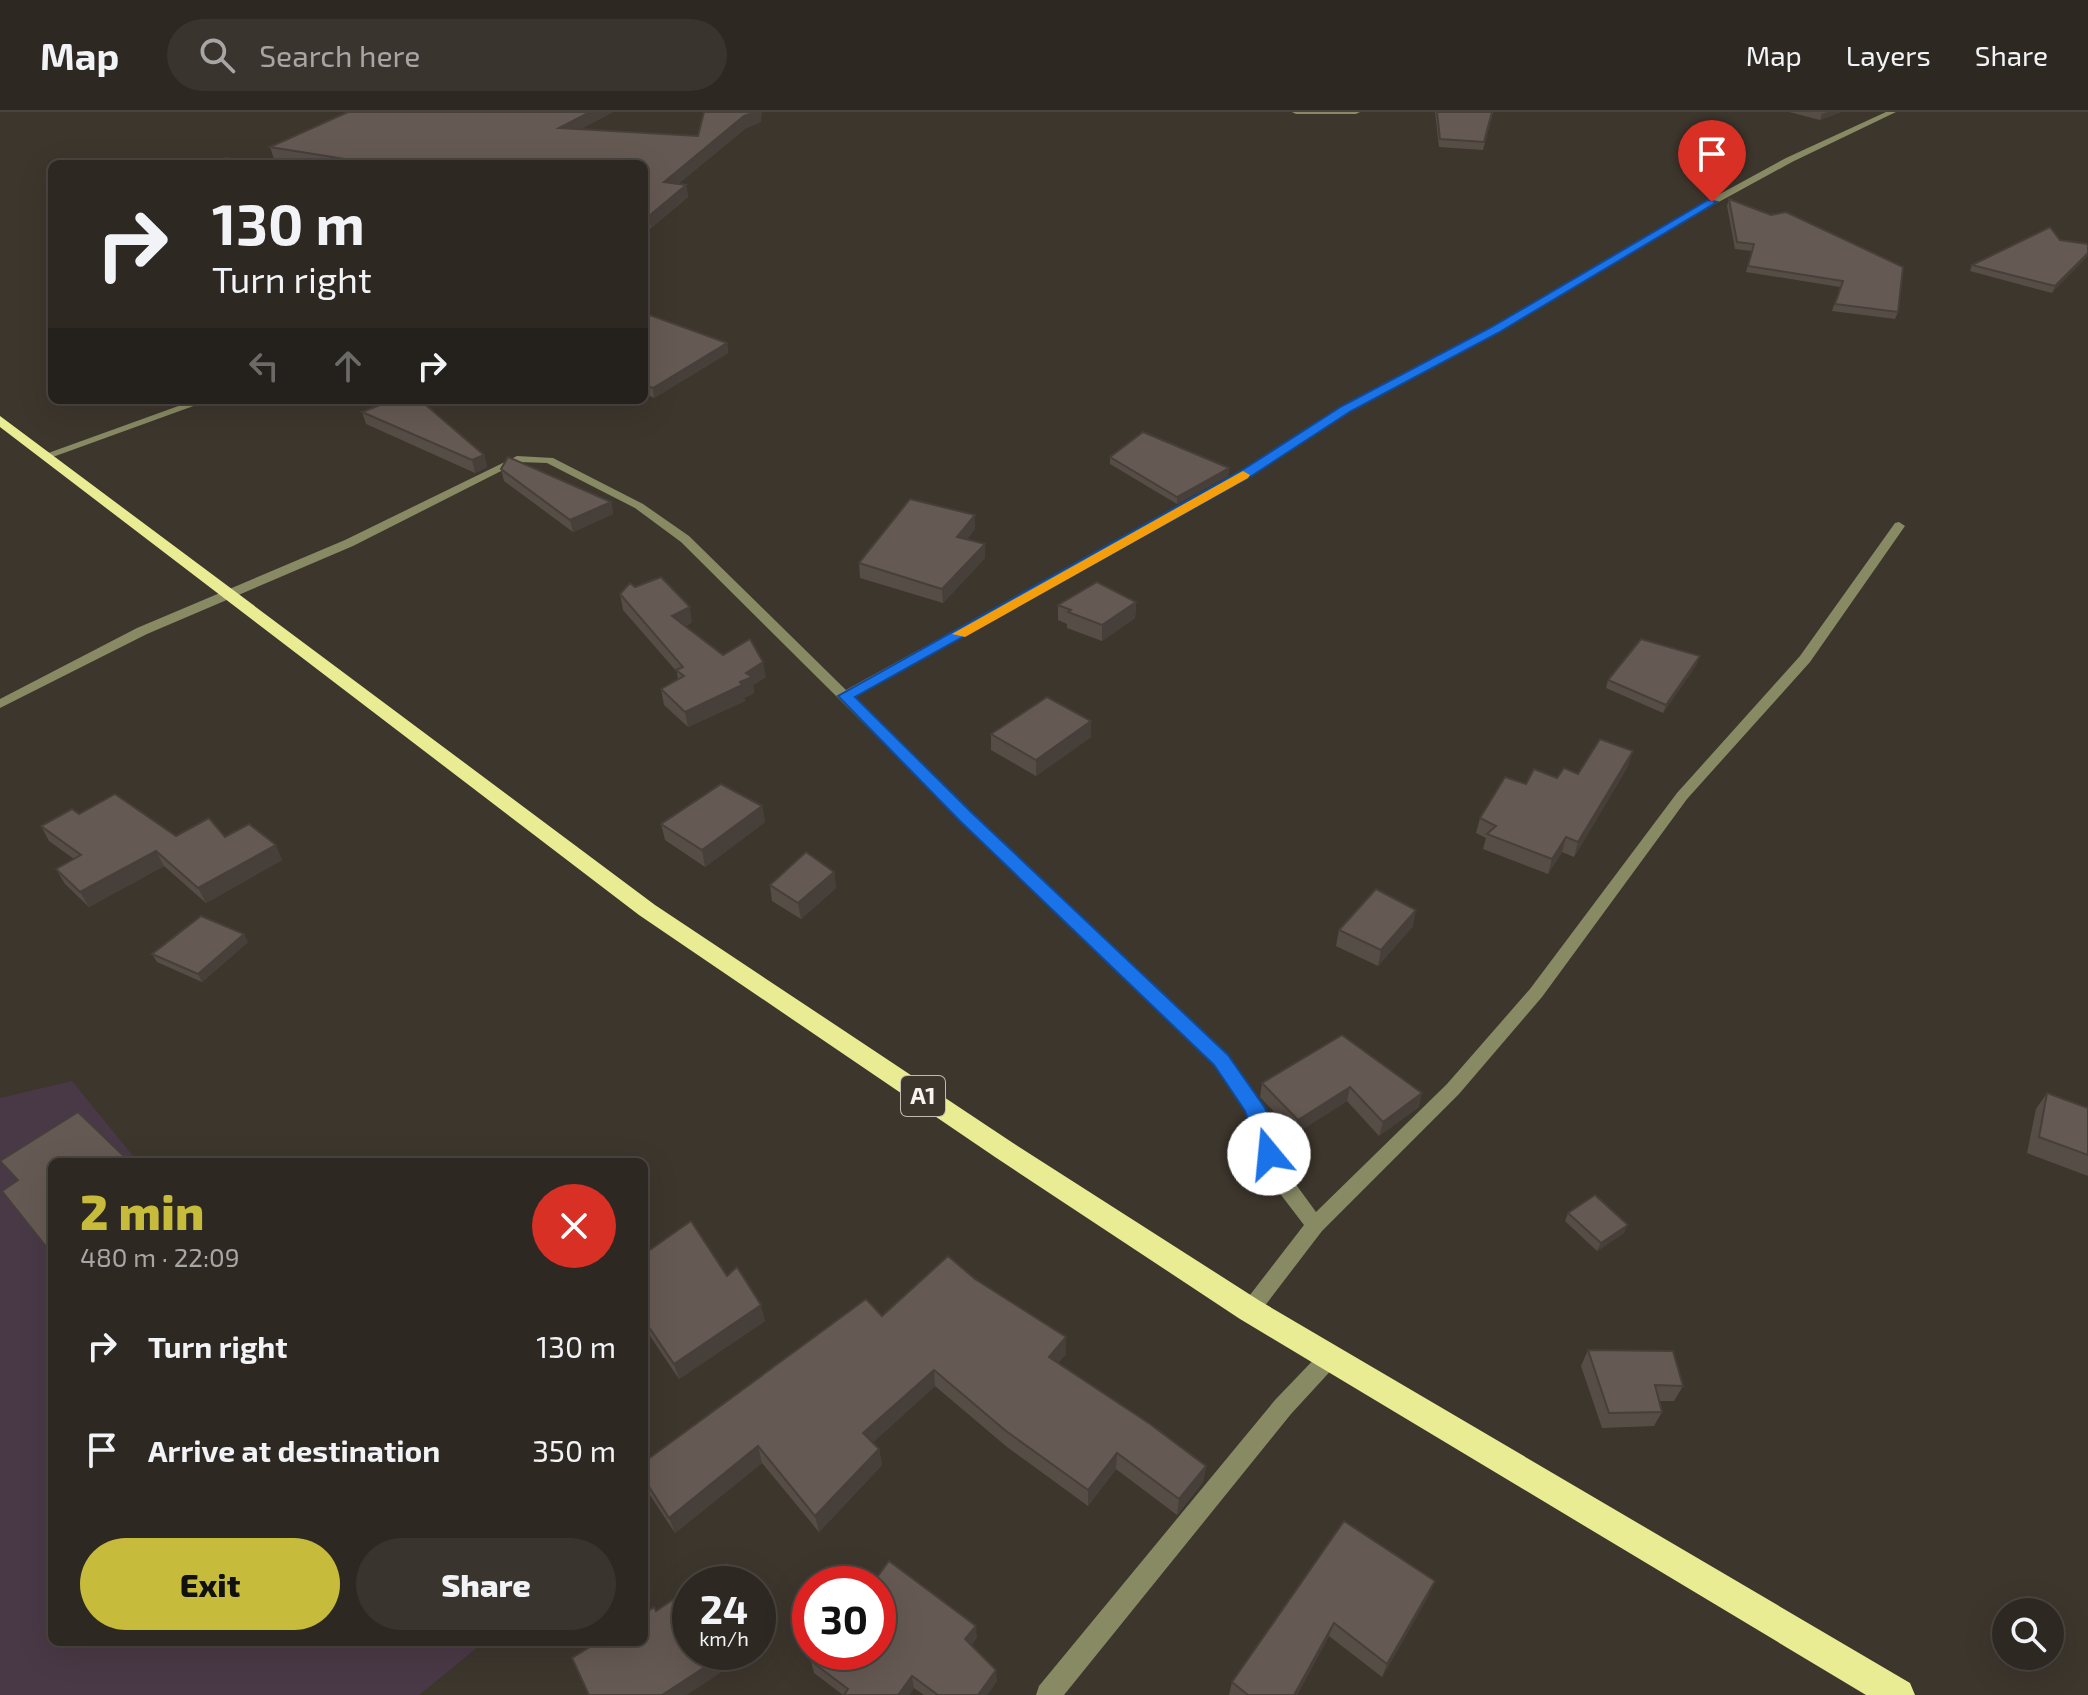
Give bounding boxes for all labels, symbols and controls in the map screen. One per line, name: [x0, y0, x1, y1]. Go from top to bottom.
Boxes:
search box: [167, 19, 727, 91]
text: Map: [40, 32, 119, 78]
icon: search: [195, 33, 239, 77]
text: Search here: [259, 37, 420, 73]
text: Map: [1746, 38, 1802, 72]
text: Layers: [1846, 38, 1931, 72]
text: Share: [1975, 38, 2048, 72]
pin: [1678, 120, 1746, 202]
icon: arrive: [1690, 132, 1734, 176]
text: 130 m: [212, 189, 365, 256]
icon: right: [80, 192, 184, 296]
text: Turn right: [212, 257, 372, 300]
icon: left: [242, 344, 286, 388]
icon: ahead: [326, 344, 370, 388]
icon: right: [410, 344, 454, 388]
road number: A1: [901, 1076, 945, 1116]
position arrow: [1227, 1112, 1311, 1196]
text: 2 min: [80, 1182, 204, 1240]
button: close: [532, 1184, 616, 1268]
text: 480 m · 22:09: [80, 1241, 240, 1272]
icon: right: [80, 1324, 124, 1368]
text: Turn right: [148, 1328, 288, 1364]
text: 130 m: [536, 1328, 616, 1364]
icon: arrive: [80, 1428, 124, 1472]
text: Arrive at destination: [148, 1432, 440, 1468]
text: 350 m: [532, 1432, 616, 1468]
button: Exit: [80, 1538, 340, 1630]
button: Share: [356, 1538, 616, 1630]
speed limit sign: 30: [792, 1566, 896, 1670]
text: 24: [700, 1584, 748, 1632]
map controls: [1992, 1598, 2064, 1670]
button: search: [1992, 1598, 2064, 1670]
text: km/h: [699, 1626, 749, 1650]

